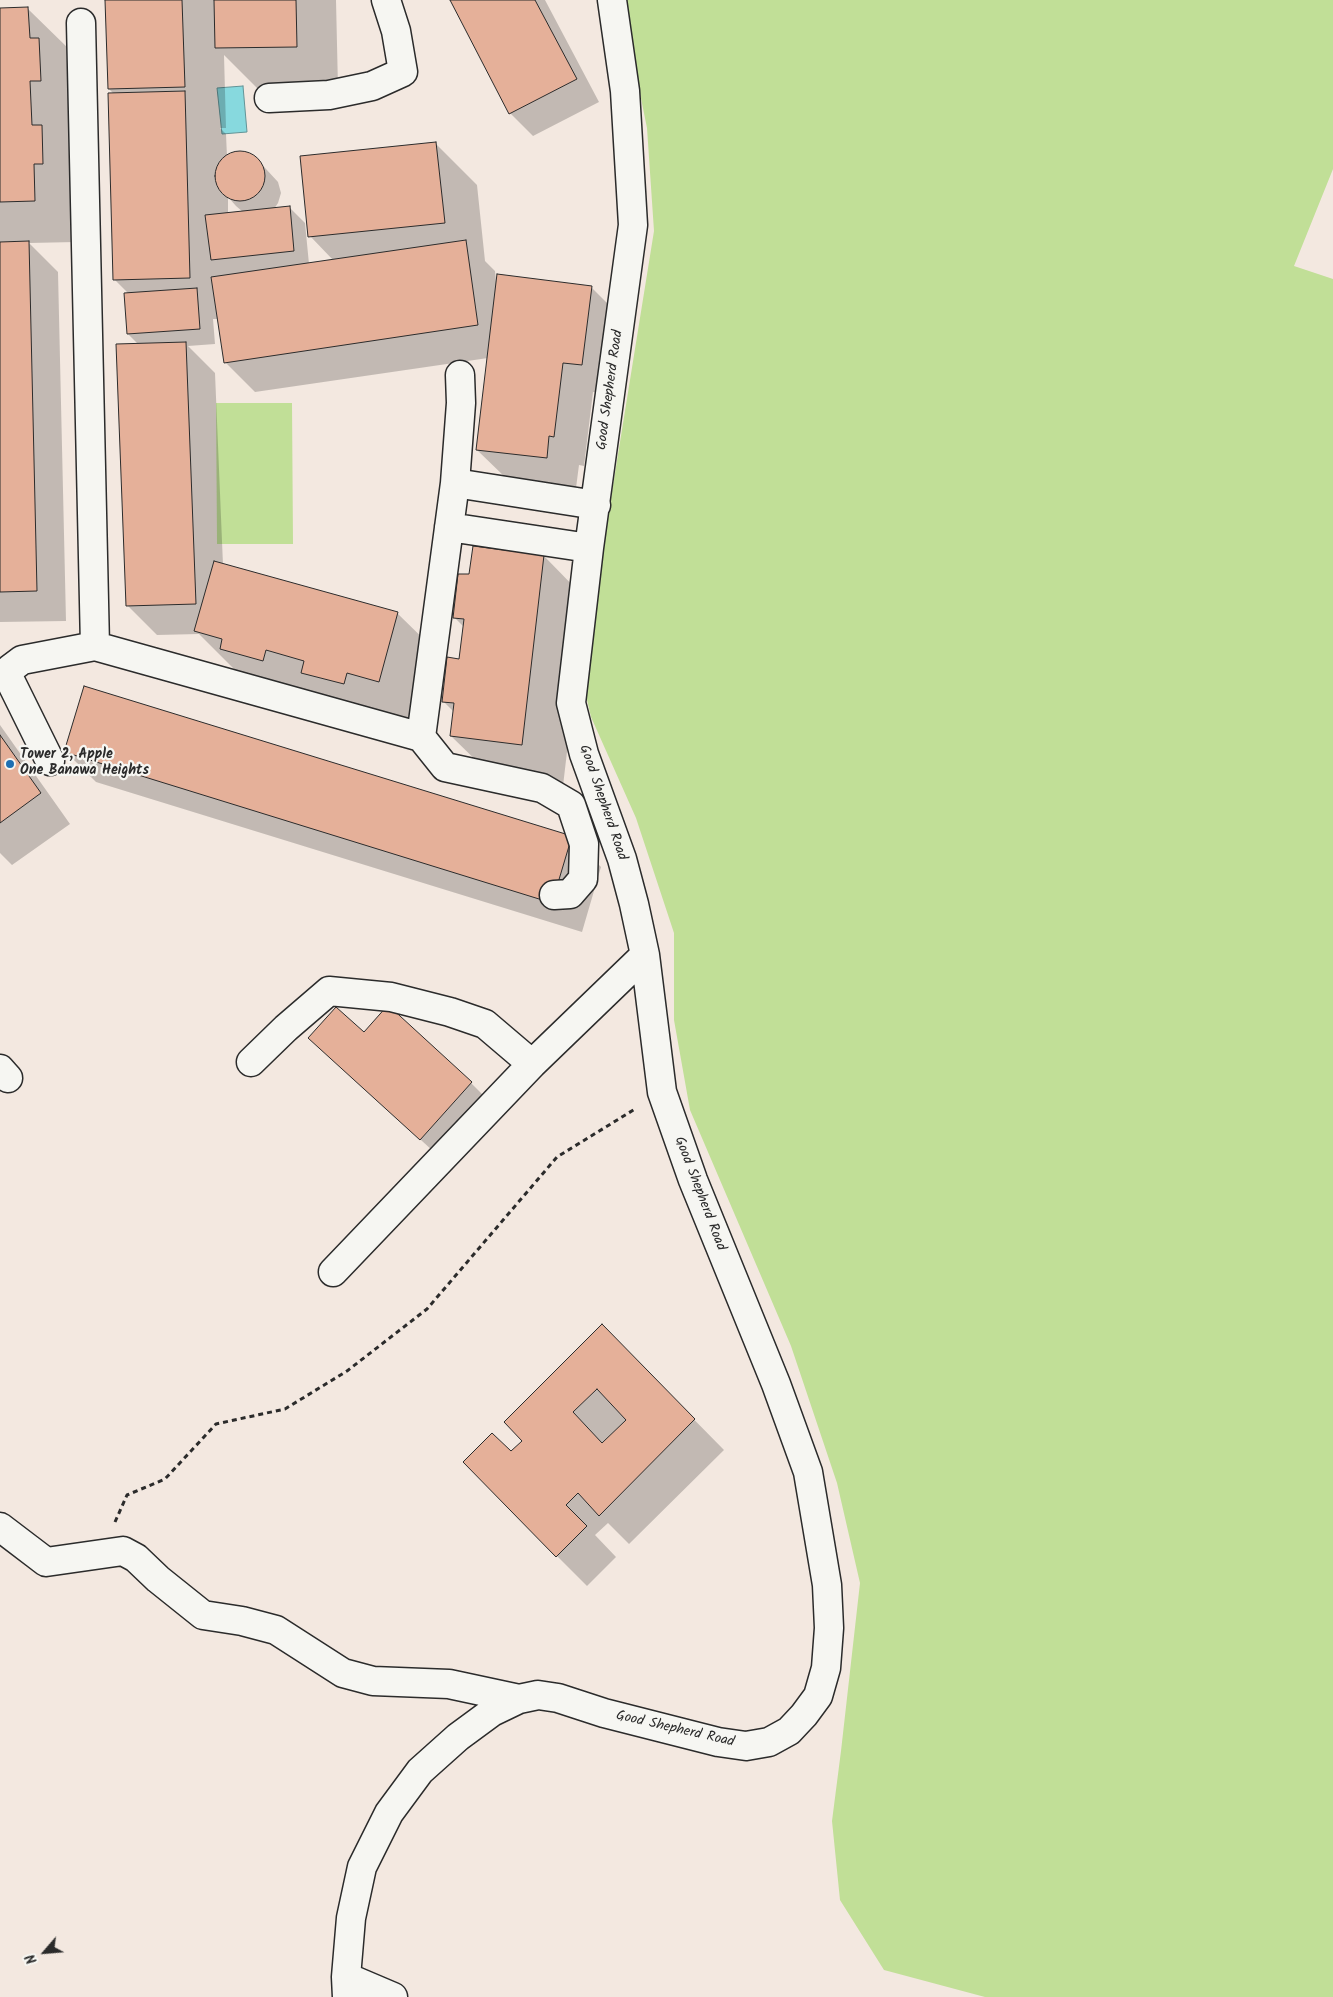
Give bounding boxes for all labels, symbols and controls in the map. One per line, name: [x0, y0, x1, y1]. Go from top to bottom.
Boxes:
street label: Good Shepherd Road: [594, 329, 628, 451]
street label: Good Shepherd Road: [574, 743, 630, 863]
place label: Tower 2, Apple One Banawa Heights: [20, 748, 149, 780]
marker: Tower 2, Apple One Banawa Heights: [4, 758, 16, 770]
street label: Good Shepherd Road: [669, 1135, 729, 1253]
street label: Good Shepherd Road: [614, 1708, 736, 1752]
north arrow: [20, 1927, 70, 1977]
text: N: [20, 1950, 43, 1968]

